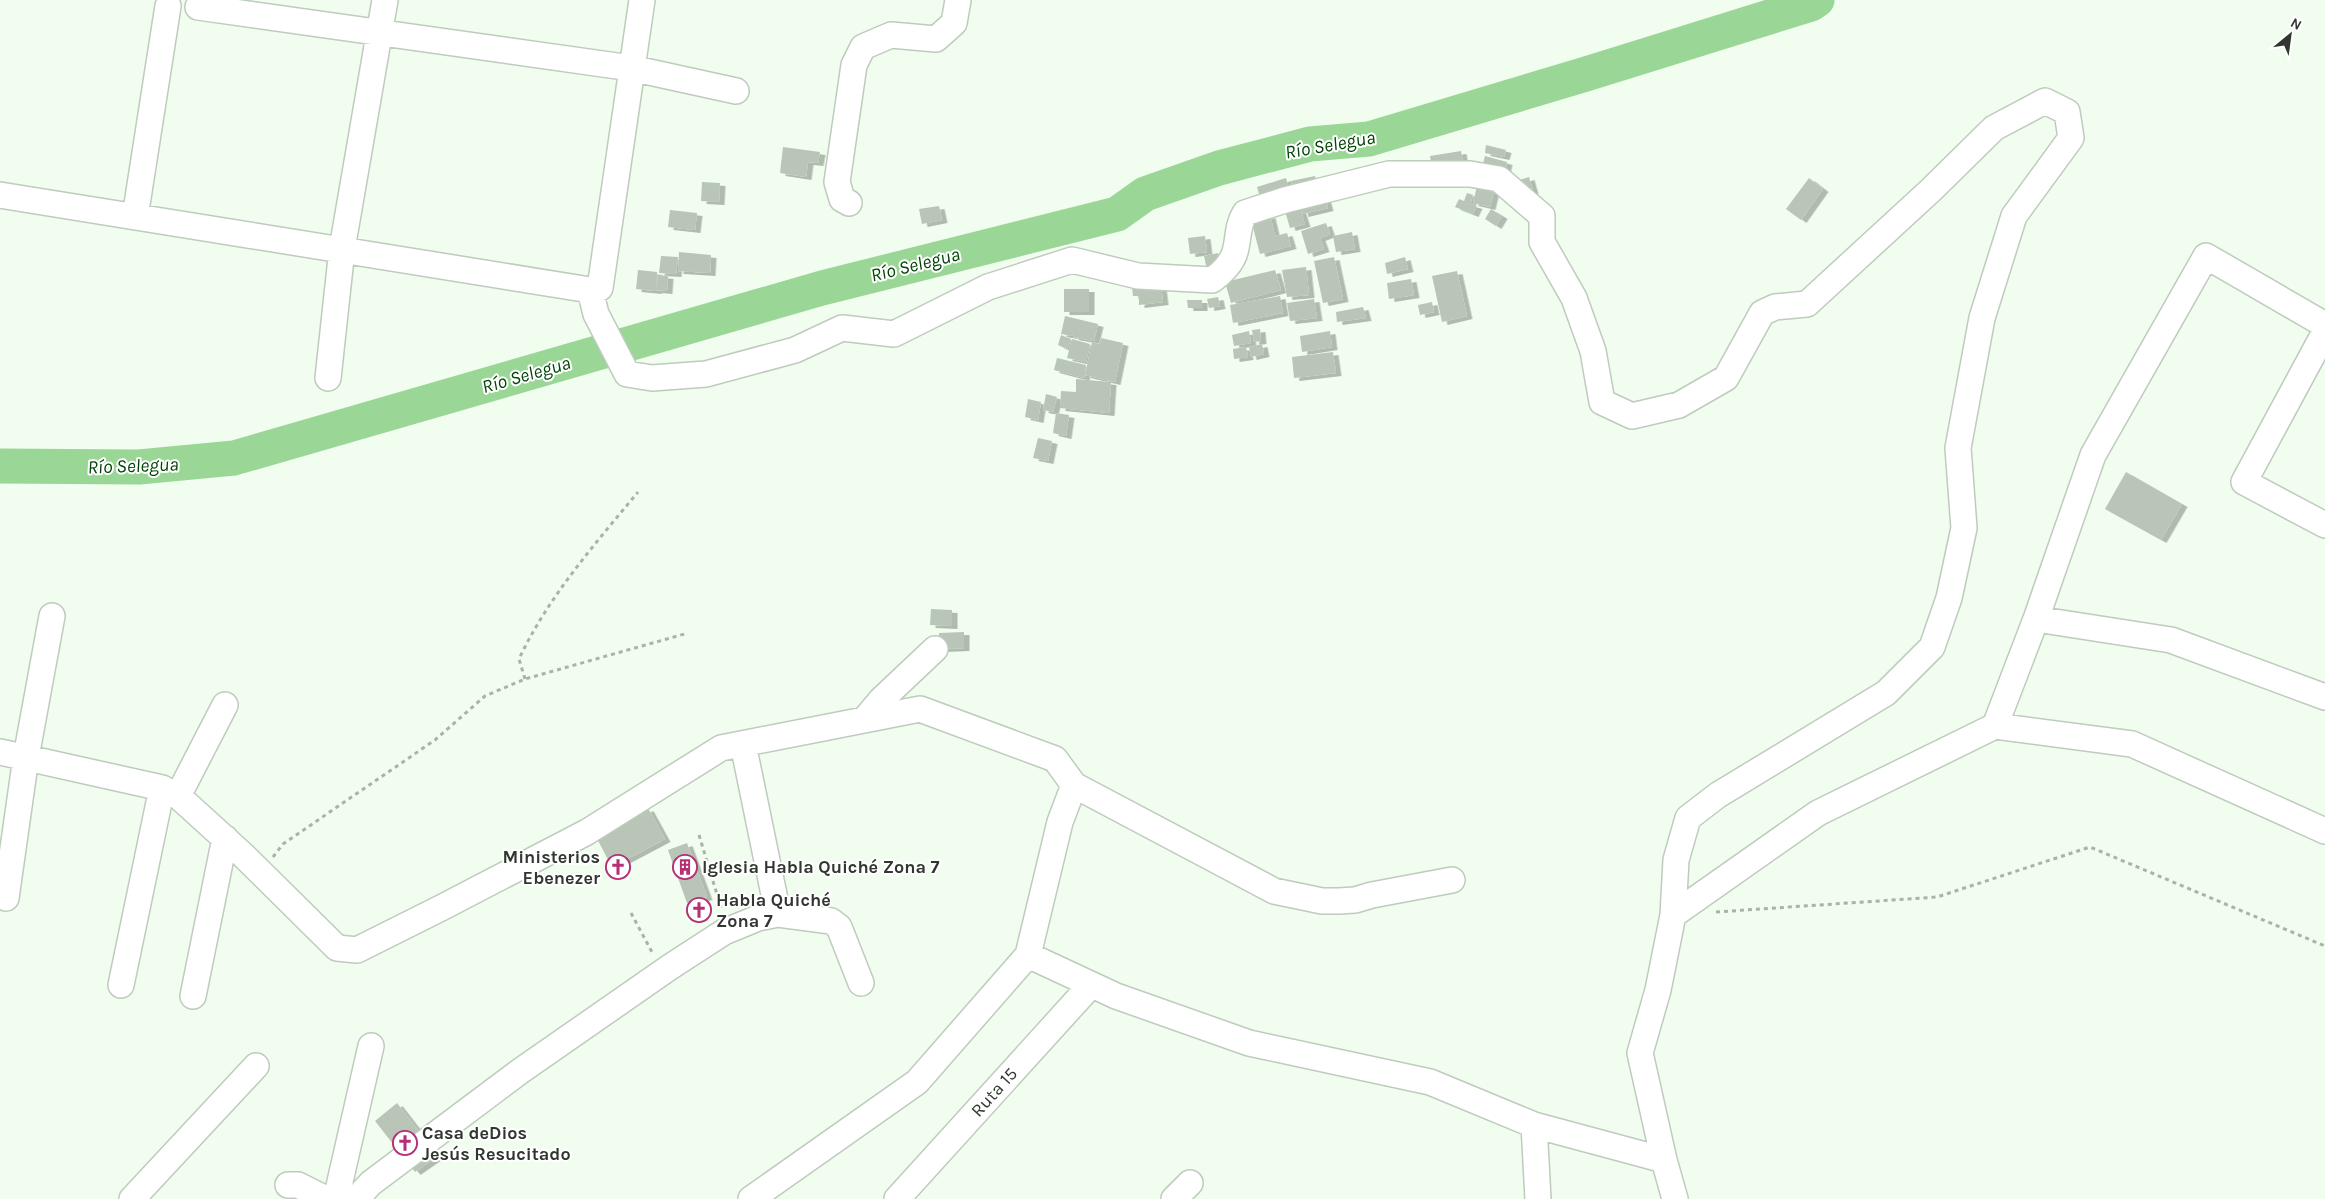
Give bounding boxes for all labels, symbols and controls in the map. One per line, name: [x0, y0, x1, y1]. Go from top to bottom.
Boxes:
north arrow: [2265, 10, 2315, 60]
text: N: [2288, 14, 2305, 34]
water label: Río Selegua: [1283, 126, 1377, 164]
water label: Río Selegua: [868, 243, 962, 287]
water label: Río Selegua: [479, 352, 573, 398]
water label: Río Selegua: [87, 453, 179, 479]
place label: Ministerios Ebenezer: [502, 846, 600, 889]
church icon: Ministerios Ebenezer: [605, 854, 631, 880]
building icon: Iglesia Habla Quiché Zona 7: [672, 854, 698, 880]
place label: Iglesia Habla Quiché Zona 7: [702, 856, 939, 878]
place label: Habla Quiché Zona 7: [716, 889, 831, 932]
church icon: Habla Quiché Zona 7: [686, 897, 712, 923]
street label: Ruta 15: [966, 1063, 1022, 1121]
place label: Casa deDios Jesús Resucitado: [422, 1122, 571, 1165]
church icon: Casa deDios Jesús Resucitado: [392, 1130, 418, 1156]

